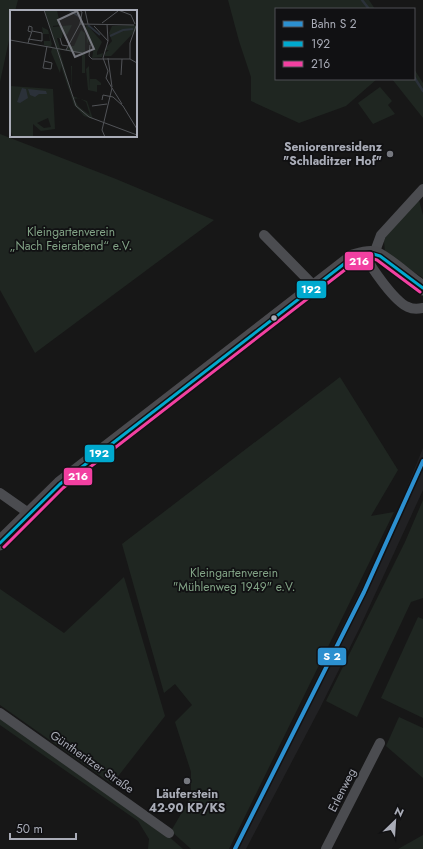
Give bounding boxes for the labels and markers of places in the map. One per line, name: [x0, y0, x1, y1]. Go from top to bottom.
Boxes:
place label: Seniorenresidenz "Schladitzer Hof": [283, 138, 383, 170]
marker: Seniorenresidenz "Schladitzer Hof": [385, 149, 395, 159]
unlabelled marker: [269, 313, 279, 323]
marker: Läuferstein 42-90 KP/KS: [182, 776, 192, 786]
place label: Läuferstein 42-90 KP/KS: [149, 785, 226, 817]

